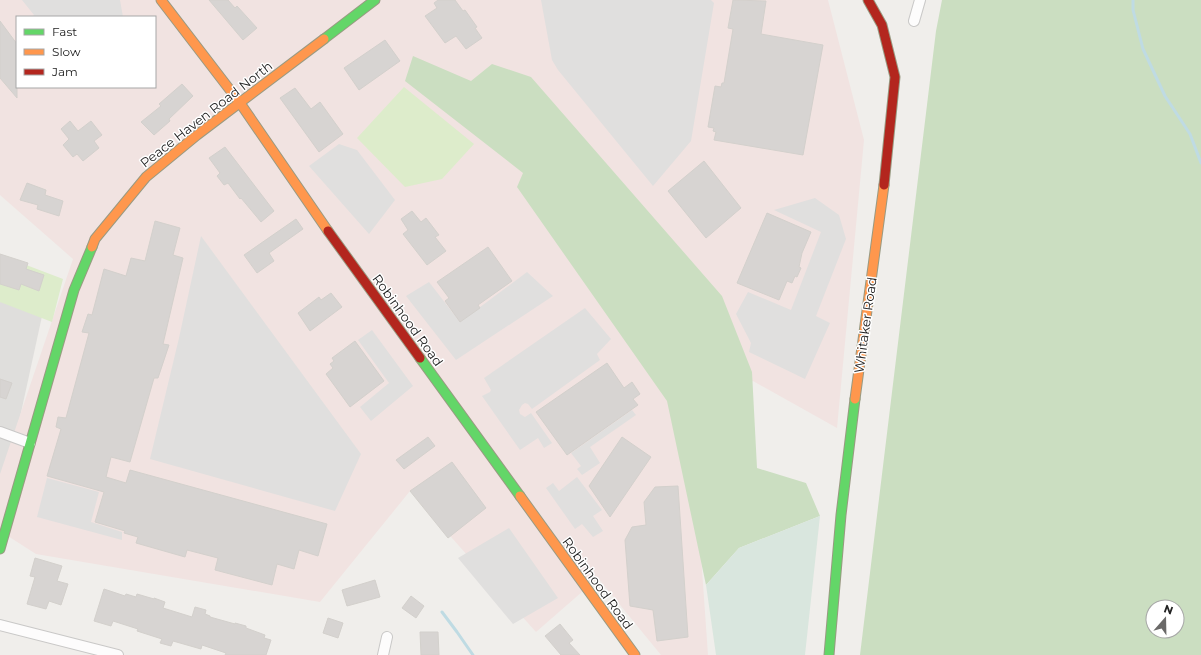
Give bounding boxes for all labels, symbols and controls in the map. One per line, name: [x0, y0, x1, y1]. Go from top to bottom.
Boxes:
legend: [16, 16, 156, 88]
text: Fast: [52, 24, 77, 39]
text: Slow: [52, 44, 81, 59]
street label: Peace Haven Road North: [137, 57, 275, 171]
text: Jam: [51, 64, 78, 79]
street label: Robinhood Road: [369, 271, 447, 369]
street label: Whitaker Road: [850, 276, 880, 374]
street label: Robinhood Road: [559, 534, 637, 632]
north arrow: [1145, 599, 1185, 639]
text: N: [1162, 602, 1175, 618]

